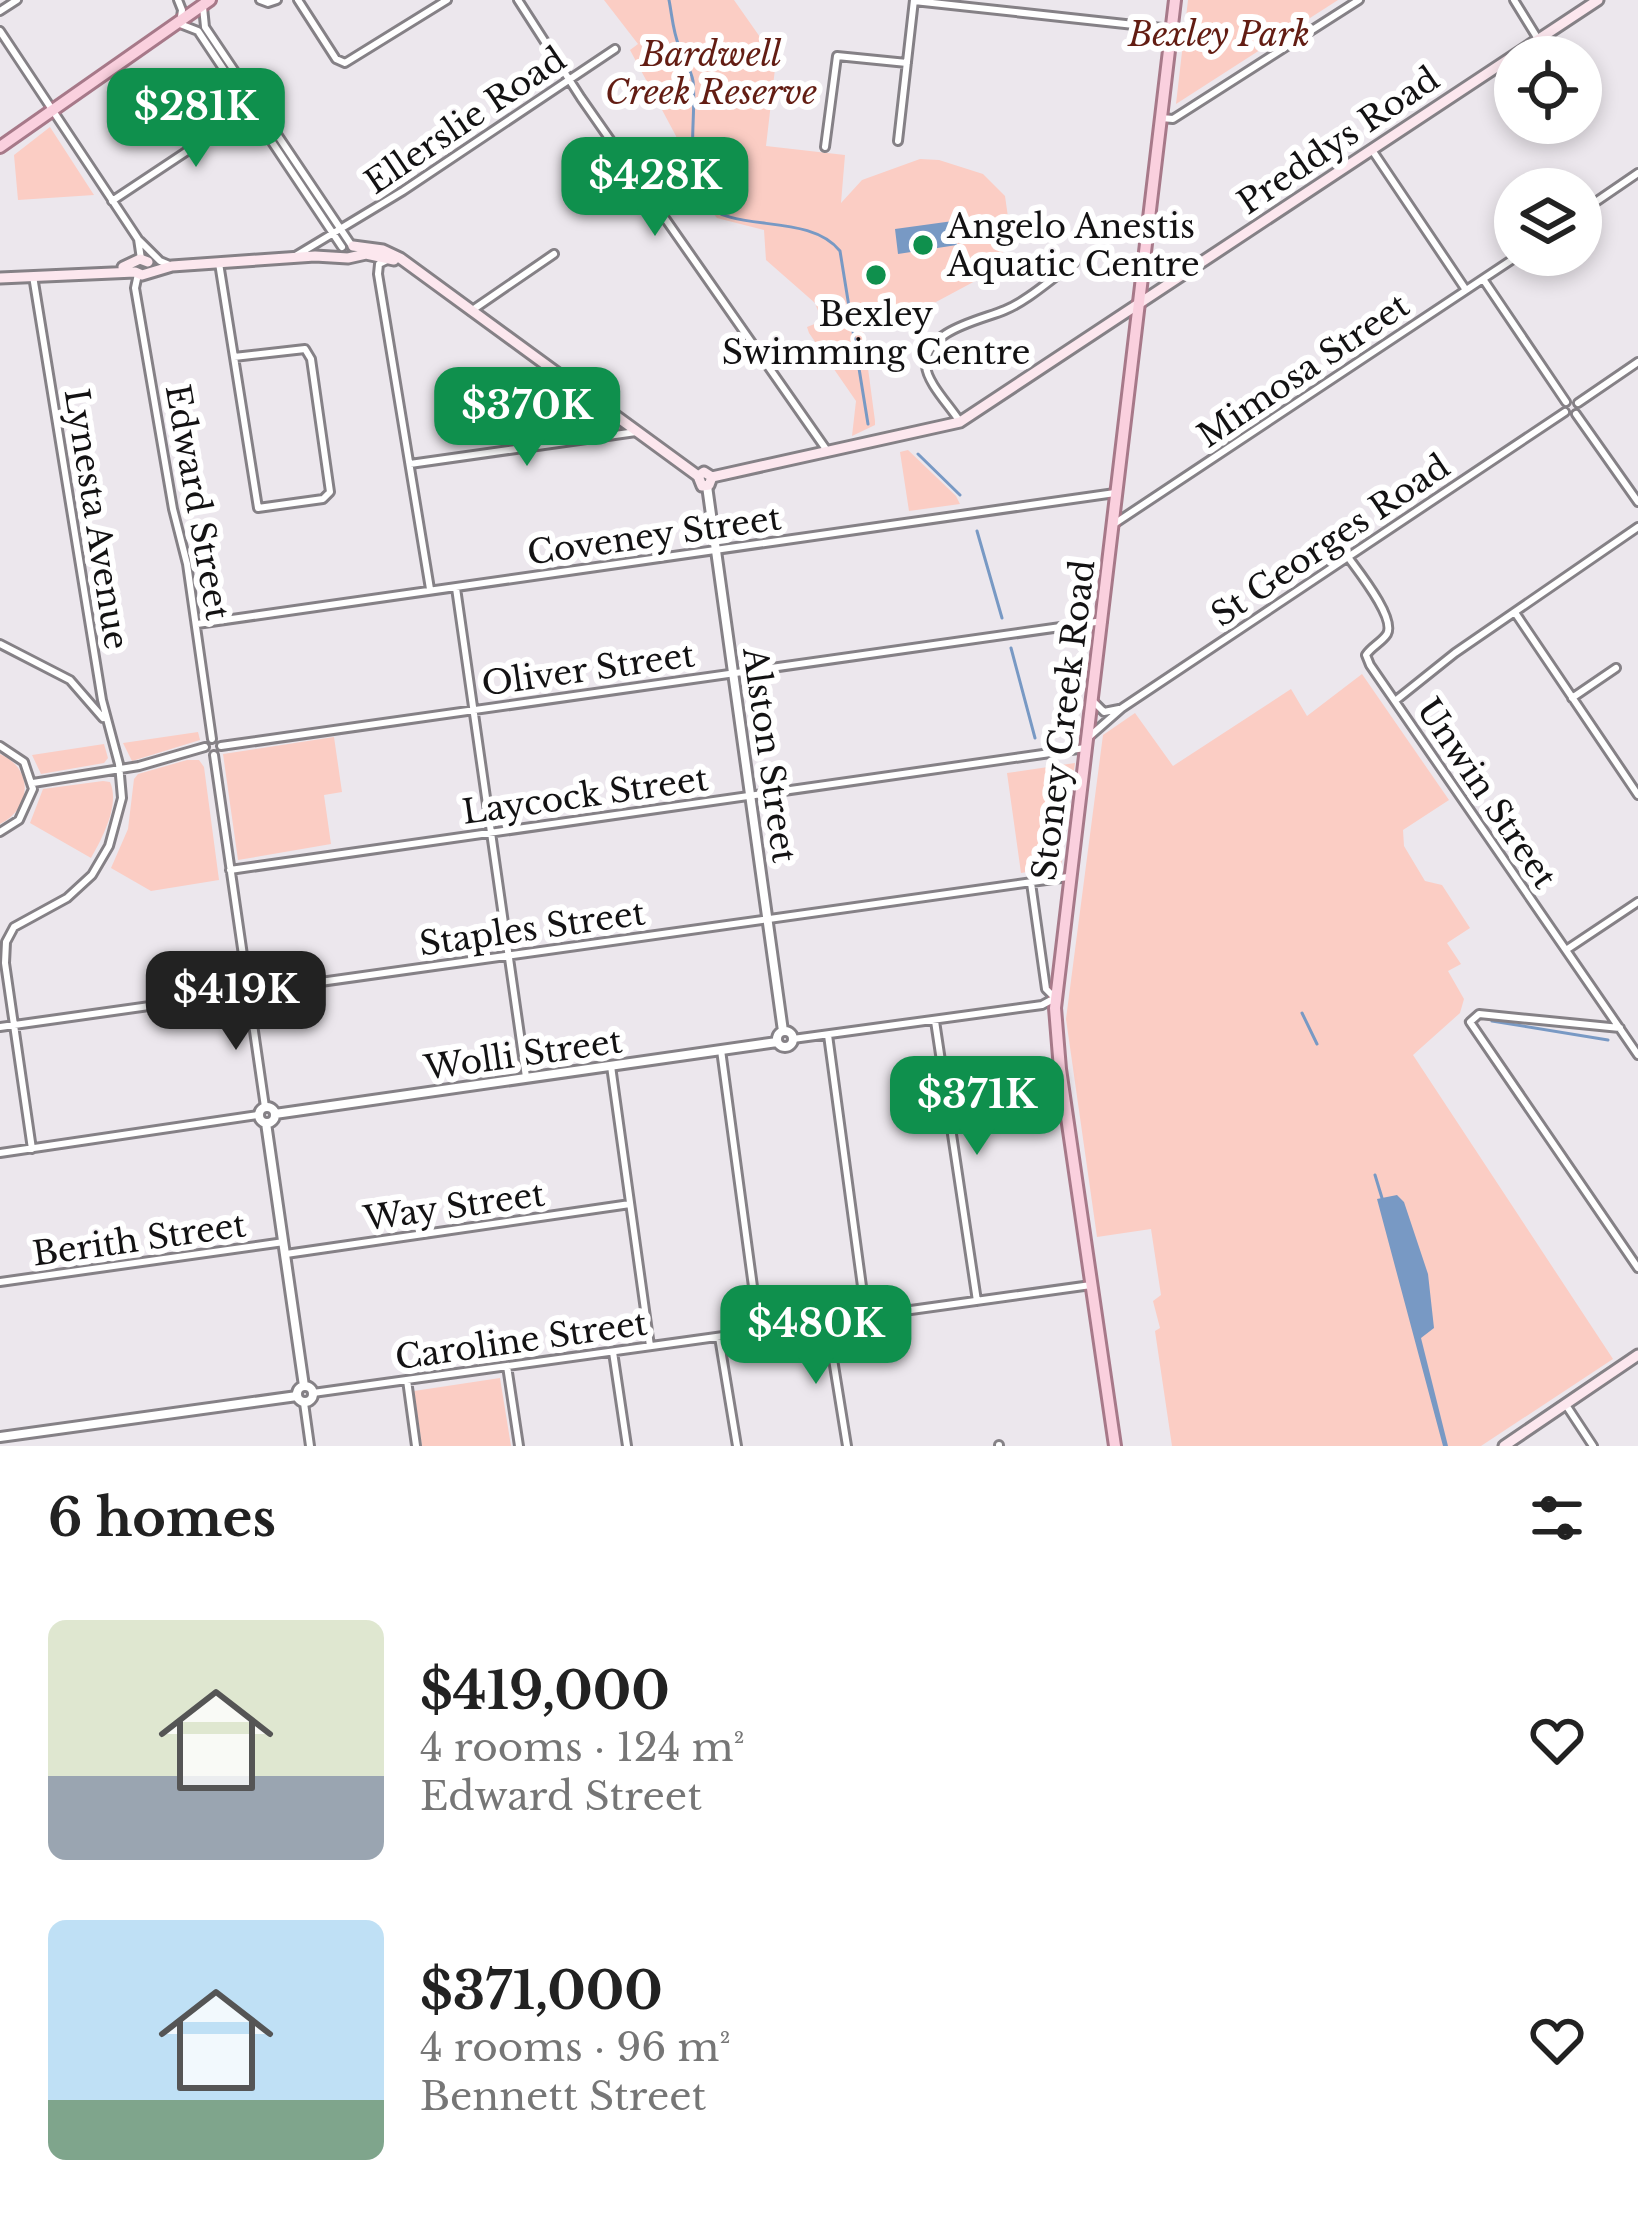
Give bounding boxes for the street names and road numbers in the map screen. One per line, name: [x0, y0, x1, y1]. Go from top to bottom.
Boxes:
street label: Ellerslie Road: [357, 38, 573, 203]
street label: Preddys Road: [1230, 58, 1447, 223]
street label: Mimosa Street: [1190, 284, 1417, 456]
street label: Edward Street: [157, 381, 238, 624]
street label: Lynesta Avenue: [56, 386, 137, 652]
street label: St Georges Road: [1203, 445, 1457, 635]
street label: Coveney Street: [525, 497, 784, 574]
street label: Stoney Creek Road: [1023, 557, 1104, 883]
street label: Oliver Street: [479, 634, 698, 705]
street label: Alston Street: [734, 644, 805, 866]
street label: Unwin Street: [1408, 691, 1565, 896]
street label: Laycock Street: [460, 758, 711, 833]
street label: Staples Street: [417, 892, 648, 965]
street label: Wolli Street: [421, 1020, 625, 1089]
street label: Way Street: [360, 1173, 548, 1240]
street label: Berith Street: [30, 1204, 249, 1275]
street label: Caroline Street: [392, 1302, 650, 1378]

